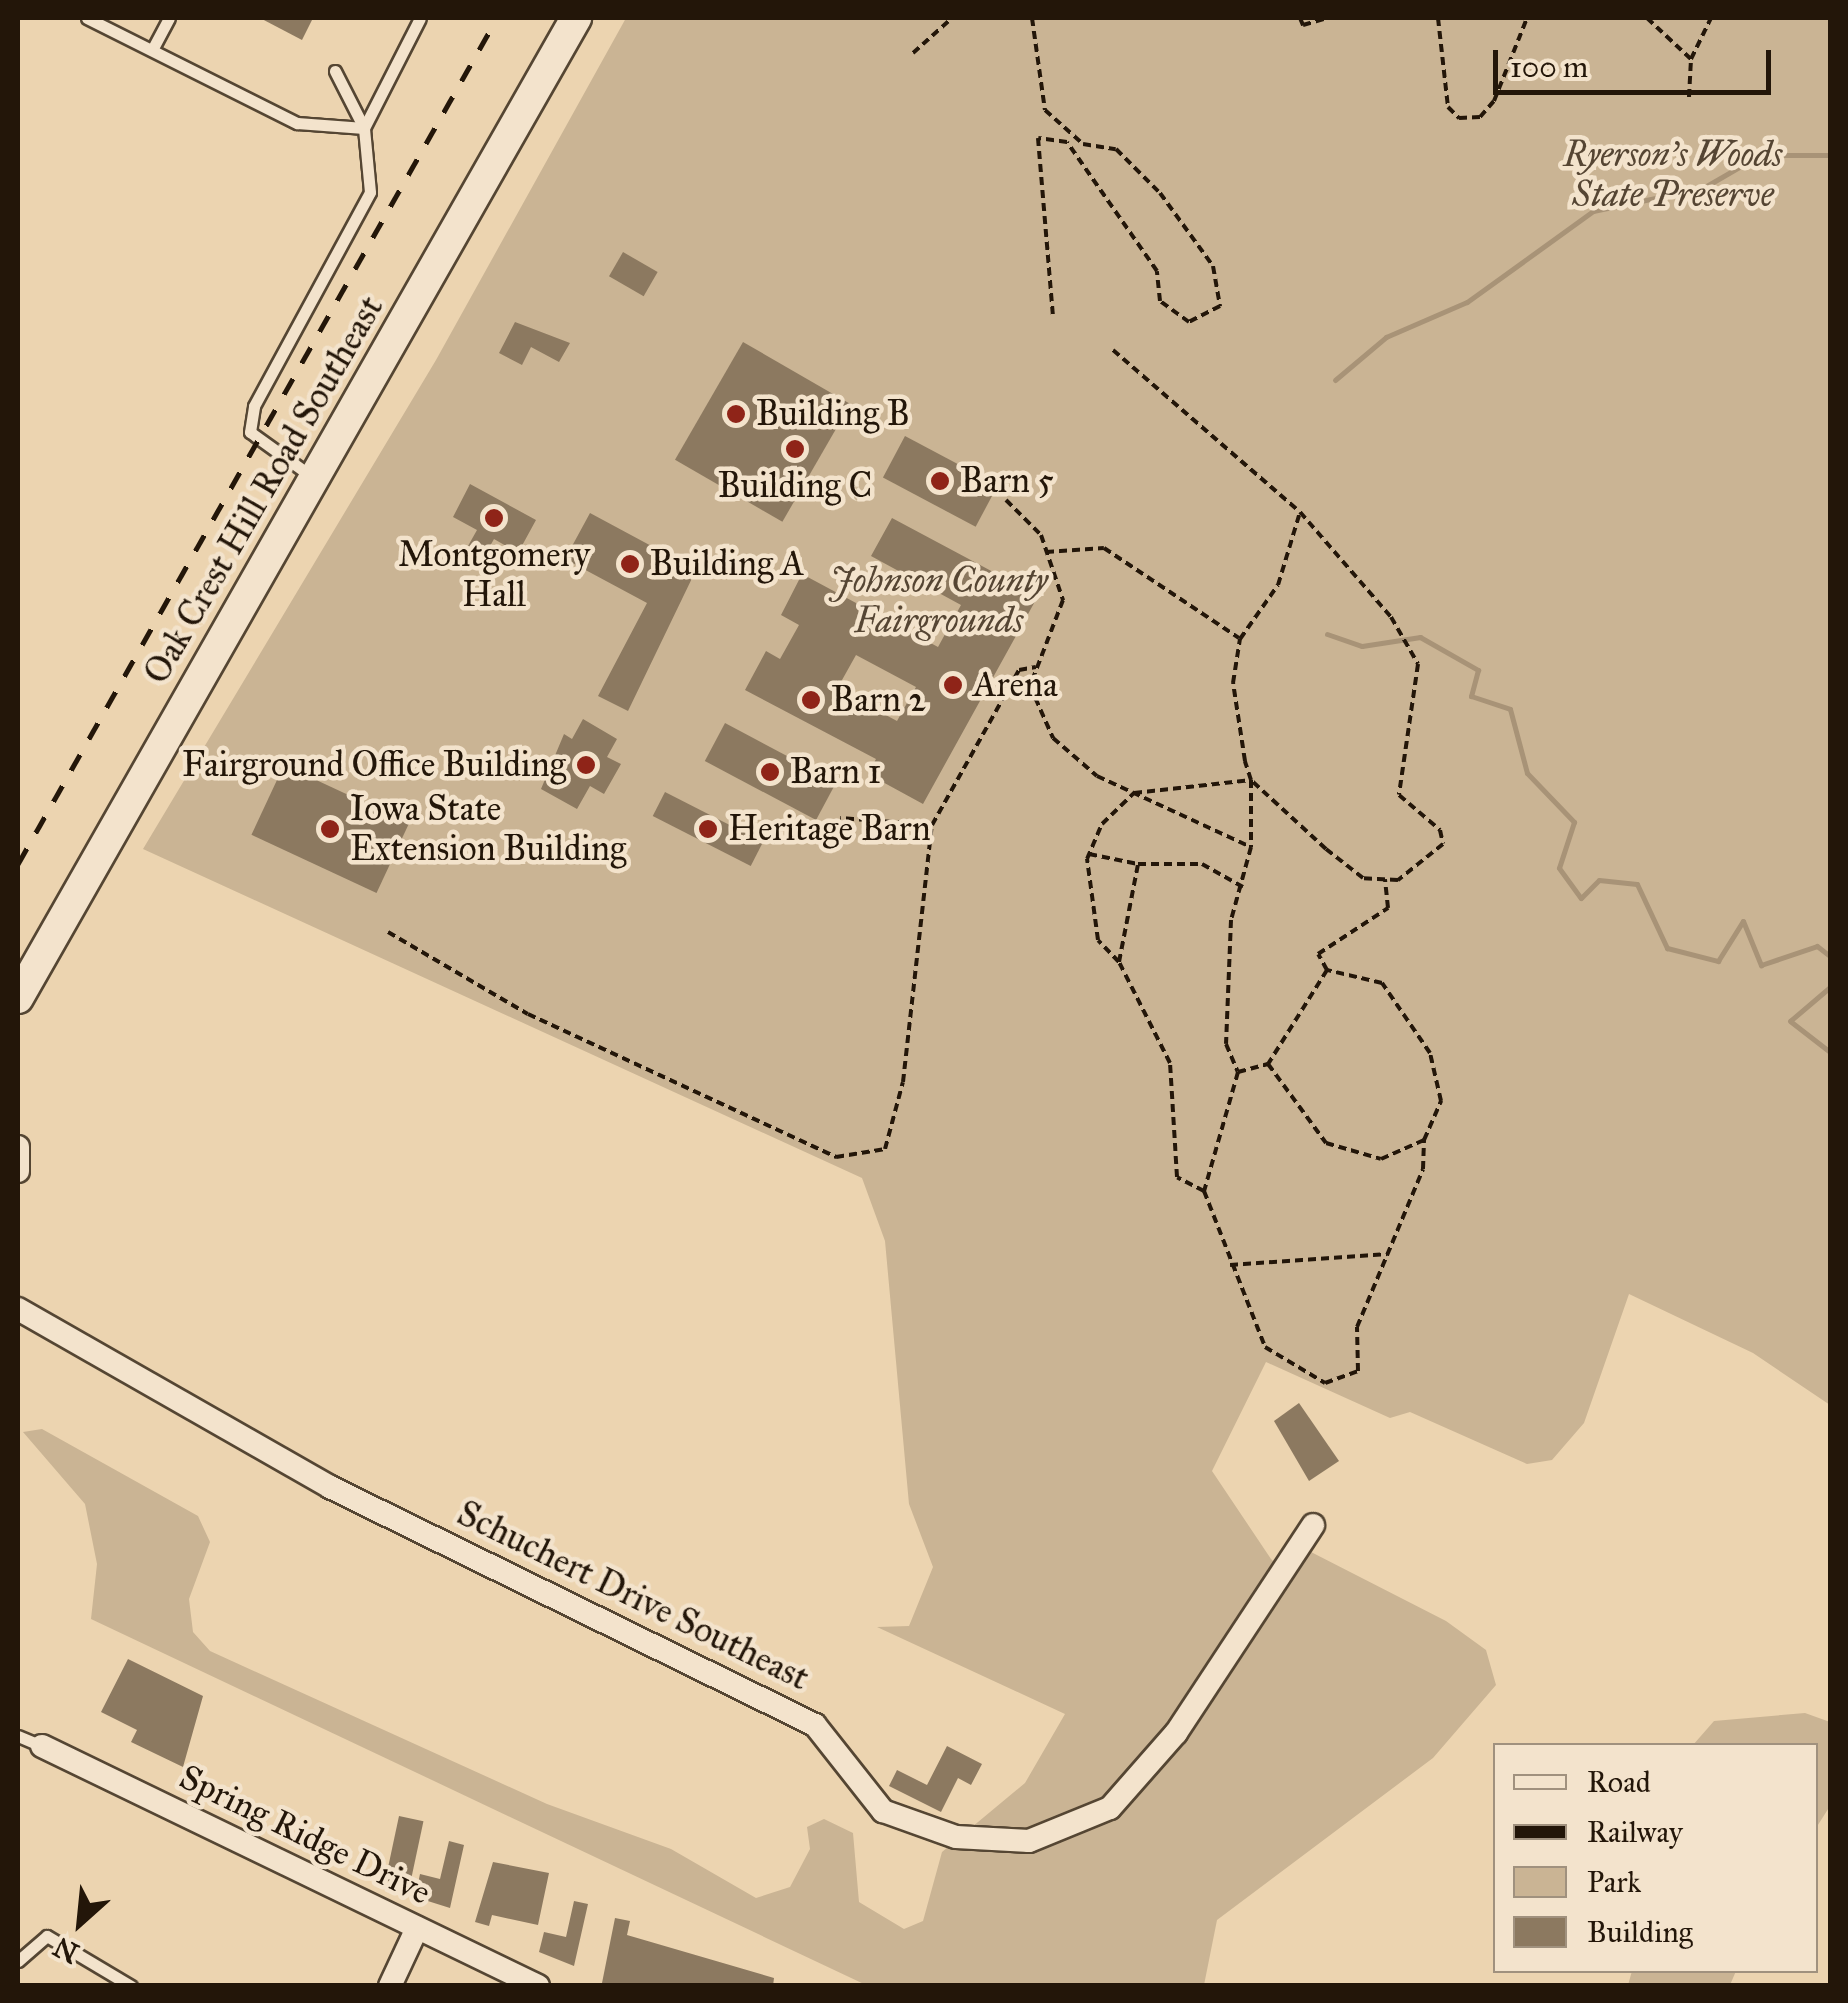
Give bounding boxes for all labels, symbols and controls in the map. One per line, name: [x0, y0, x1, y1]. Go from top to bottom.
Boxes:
scale bar: [1498, 30, 1776, 92]
text: 100 m: [1510, 49, 1588, 85]
park label: Ryerson's Woods State Preserve: [1564, 134, 1782, 216]
street label: Oak Crest Hill Road Southeast: [136, 289, 392, 691]
place label: Building B: [756, 393, 910, 435]
marker: Building B: [725, 403, 747, 425]
marker: Building C: [784, 438, 806, 460]
place label: Barn 5: [960, 460, 1054, 502]
place label: Building C: [718, 465, 872, 507]
marker: Barn 5: [929, 470, 951, 492]
marker: Montgomery Hall: [483, 507, 505, 529]
place label: Montgomery Hall: [398, 534, 590, 616]
place label: Building A: [650, 543, 804, 585]
marker: Building A: [619, 553, 641, 575]
park label: Johnson County Fairgrounds: [830, 560, 1048, 642]
place label: Arena: [973, 664, 1058, 706]
marker: Arena: [942, 674, 964, 696]
place label: Barn 2: [831, 679, 926, 721]
marker: Barn 2: [800, 689, 822, 711]
place label: Fairground Office Building: [182, 744, 566, 786]
place label: Barn 1: [790, 751, 881, 793]
marker: Fairground Office Building: [575, 754, 597, 776]
marker: Barn 1: [759, 761, 781, 783]
place label: Iowa State Extension Building: [350, 788, 626, 870]
place label: Heritage Barn: [728, 808, 931, 850]
marker: Iowa State Extension Building: [319, 818, 341, 840]
marker: Heritage Barn: [697, 818, 719, 840]
street label: Schuchert Drive Southeast: [450, 1493, 816, 1699]
legend: [1493, 1743, 1818, 1973]
street label: Spring Ridge Drive: [173, 1756, 437, 1914]
text: Road: [1587, 1764, 1651, 1800]
text: Railway: [1587, 1814, 1683, 1850]
text: Park: [1587, 1864, 1641, 1900]
north arrow: [30, 1873, 130, 1973]
text: Building: [1587, 1914, 1693, 1950]
text: N: [48, 1929, 85, 1971]

